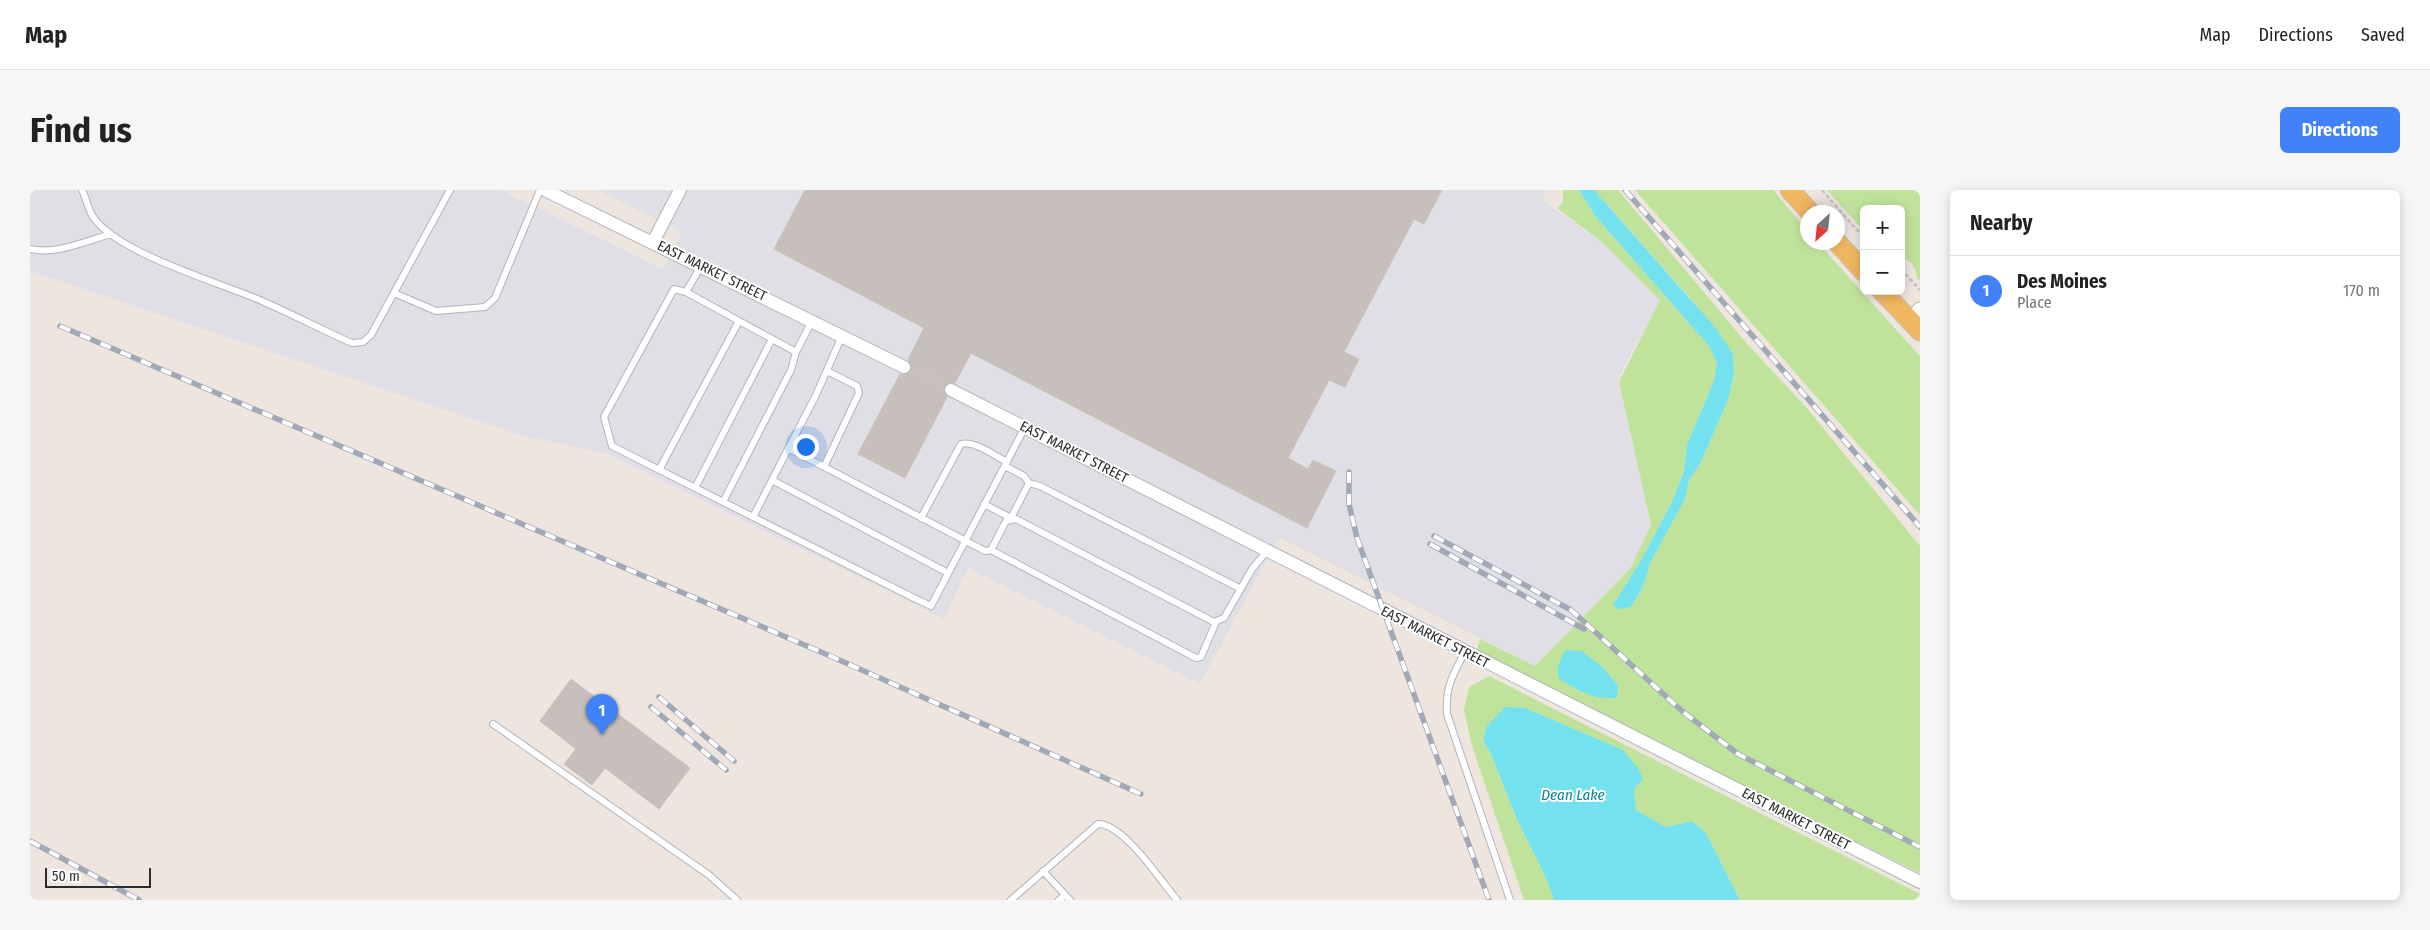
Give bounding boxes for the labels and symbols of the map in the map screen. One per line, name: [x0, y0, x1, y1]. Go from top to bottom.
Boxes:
north arrow: [1800, 205, 1845, 250]
street label: EAST MARKET STREET: [655, 237, 770, 305]
street label: EAST MARKET STREET: [1017, 417, 1132, 487]
your location: [793, 434, 819, 460]
street label: EAST MARKET STREET: [1378, 602, 1493, 672]
pin: 1: [586, 694, 618, 735]
street label: EAST MARKET STREET: [1739, 784, 1854, 854]
water label: Dean Lake: [1541, 786, 1605, 804]
scale bar: [45, 865, 151, 888]

